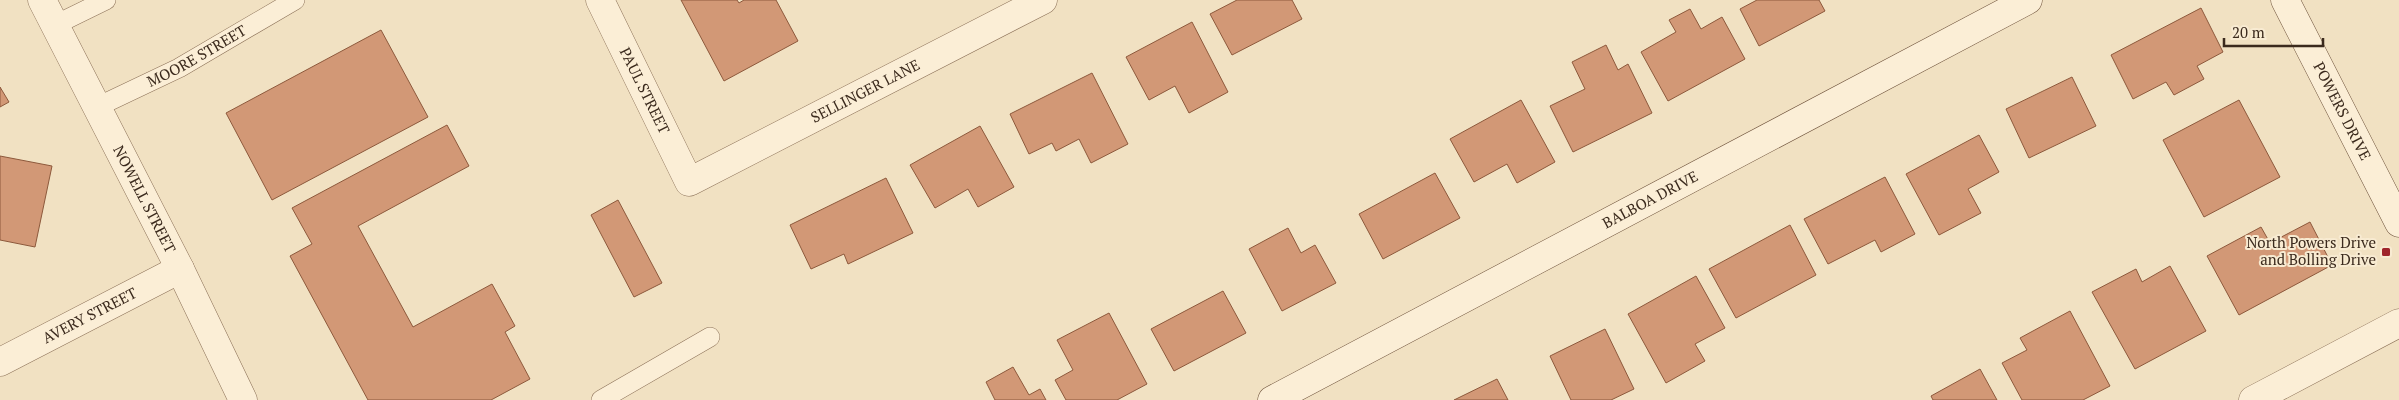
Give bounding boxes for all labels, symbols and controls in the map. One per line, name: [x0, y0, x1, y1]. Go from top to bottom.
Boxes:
scale bar: [2224, 15, 2323, 47]
street label: MOORE STREET: [143, 20, 250, 91]
text: 20 m: [2232, 22, 2265, 42]
street label: PAUL STREET: [616, 44, 675, 137]
street label: SELLINGER LANE: [807, 54, 923, 127]
street label: POWERS DRIVE: [2309, 58, 2376, 163]
street label: NOWELL STREET: [109, 142, 181, 256]
street label: BALBOA DRIVE: [1599, 165, 1701, 232]
place label: North Powers Drive and Bolling Drive: [2246, 232, 2376, 269]
marker: North Powers Drive and Bolling Drive: [2380, 246, 2392, 258]
street label: AVERY STREET: [39, 282, 140, 347]

